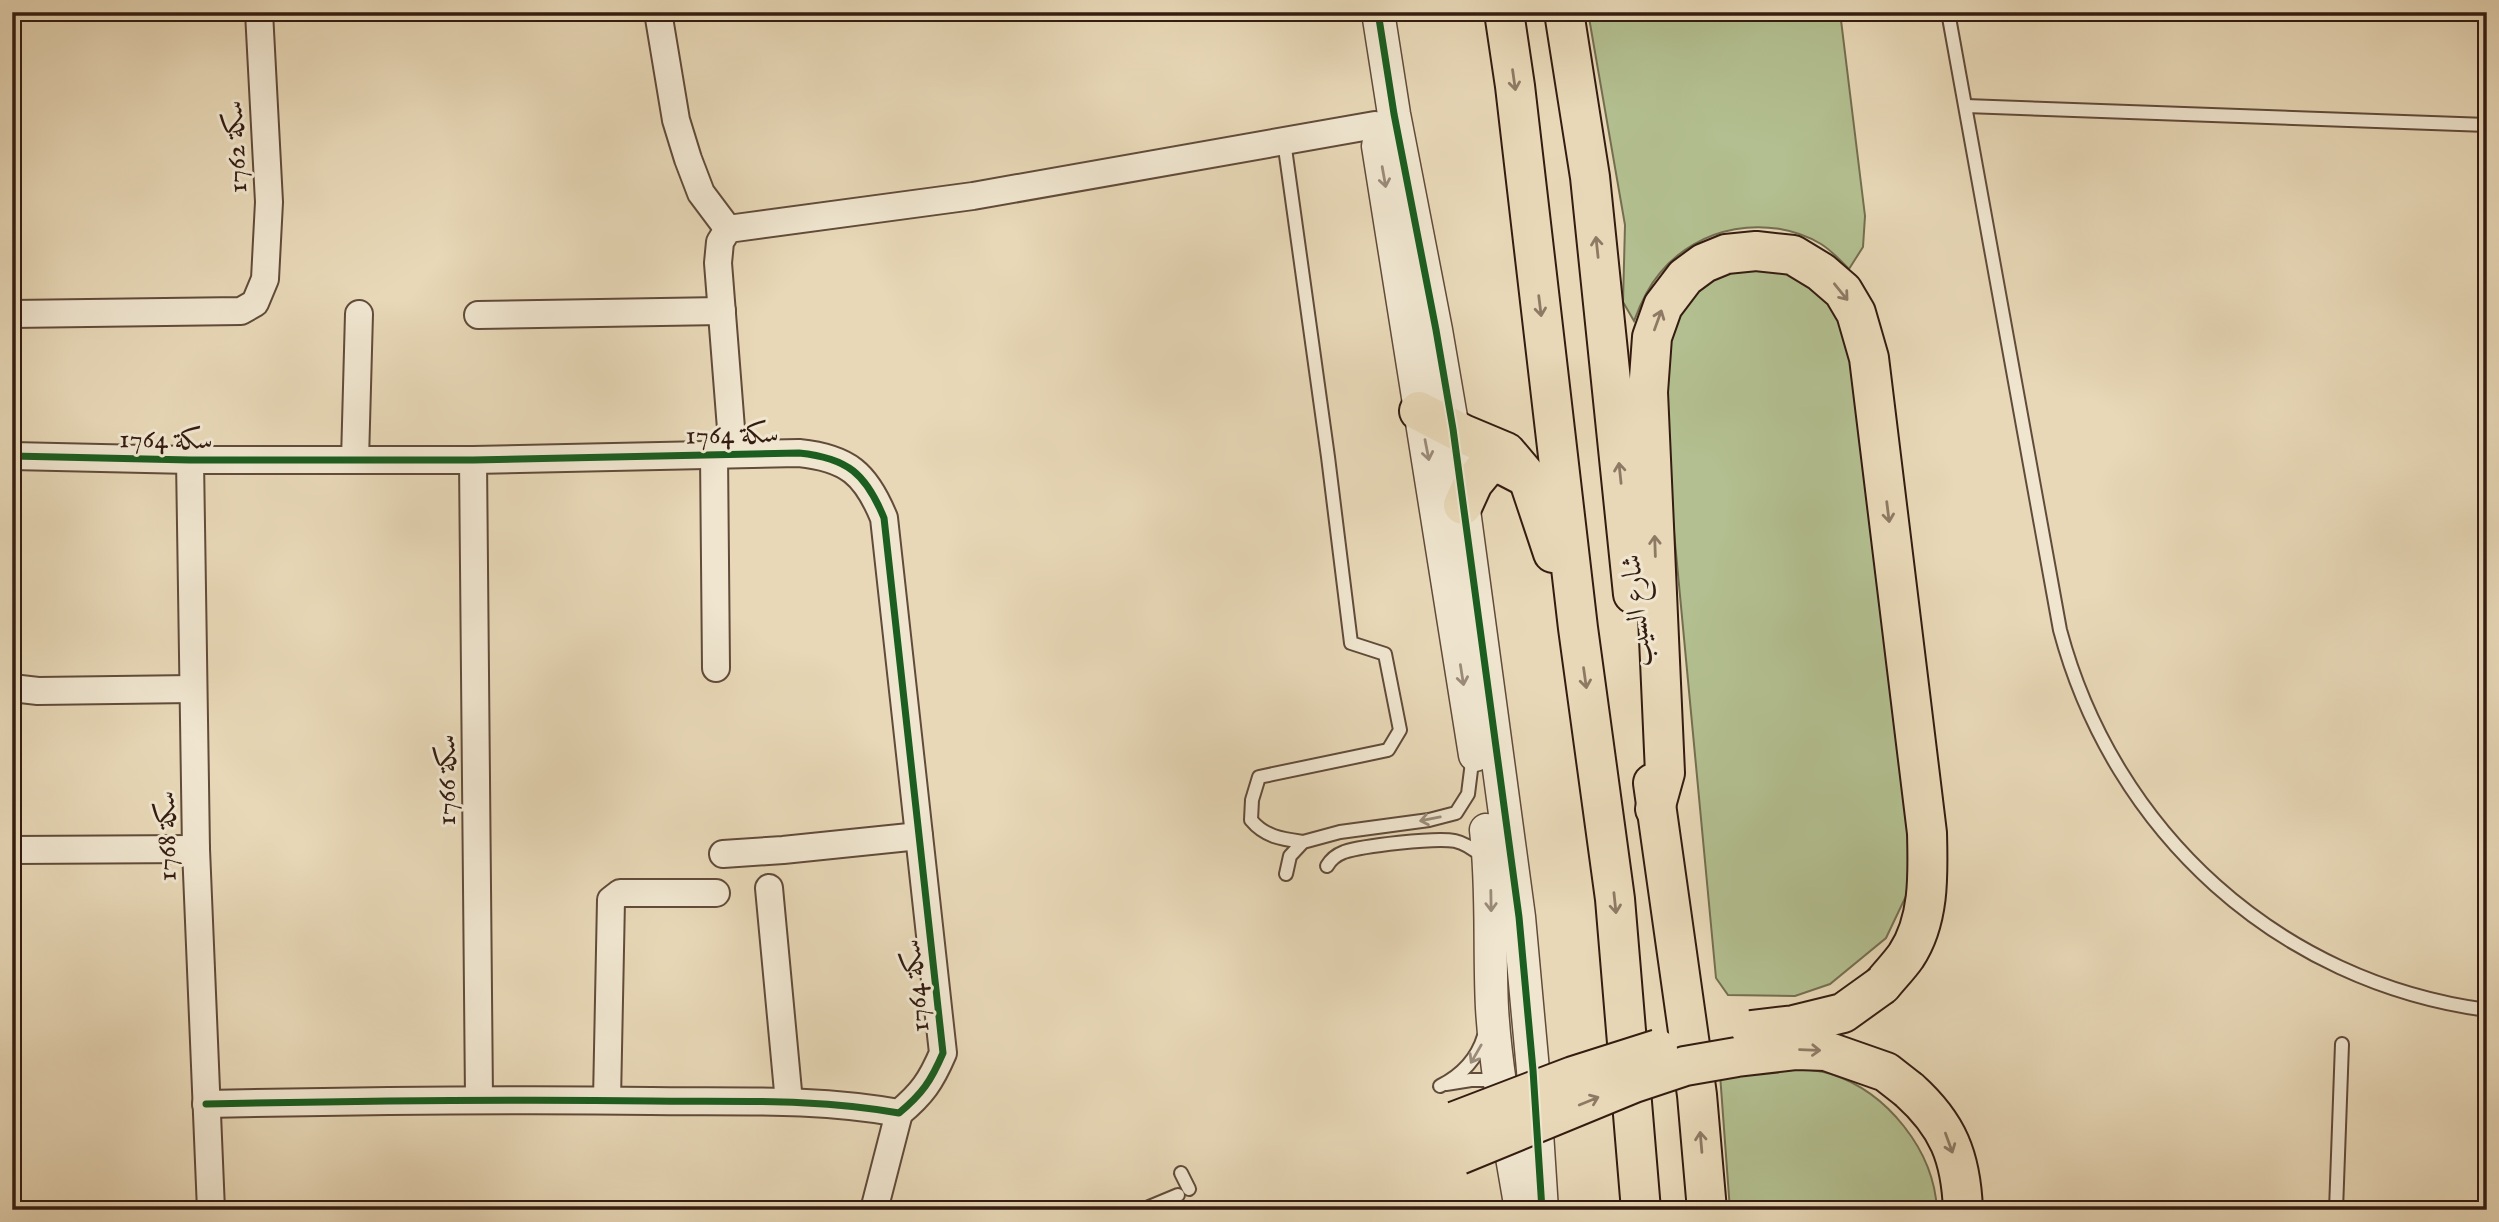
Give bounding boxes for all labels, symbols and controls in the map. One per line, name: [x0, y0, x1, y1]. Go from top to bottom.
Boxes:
one-way arrow: [1507, 68, 1520, 91]
street label: سكة 1762: [217, 100, 256, 194]
one-way arrow: [1378, 165, 1391, 188]
one-way arrow: [1590, 236, 1603, 258]
one-way arrow: [1834, 283, 1849, 301]
one-way arrow: [1534, 294, 1547, 317]
one-way arrow: [1653, 309, 1665, 331]
street label: سكة 1764: [685, 417, 779, 454]
street label: سكة 1764: [119, 422, 213, 459]
one-way arrow: [1420, 438, 1434, 461]
one-way arrow: [1614, 462, 1627, 485]
one-way arrow: [1882, 500, 1895, 523]
one-way arrow: [1648, 535, 1661, 558]
street label: شارع السيب: [1614, 552, 1665, 669]
one-way arrow: [1456, 663, 1469, 686]
one-way arrow: [1578, 666, 1591, 688]
street label: سكة 1766: [430, 734, 465, 826]
street label: سكة 1768: [149, 790, 186, 882]
one-way arrow: [1419, 812, 1442, 826]
one-way arrow: [1484, 889, 1498, 912]
one-way arrow: [1609, 891, 1622, 914]
street label: سكة 1764: [894, 937, 939, 1034]
one-way arrow: [1469, 1044, 1483, 1064]
one-way arrow: [1798, 1044, 1821, 1057]
one-way arrow: [1578, 1093, 1600, 1106]
one-way arrow: [1694, 1131, 1707, 1154]
one-way arrow: [1944, 1132, 1957, 1153]

